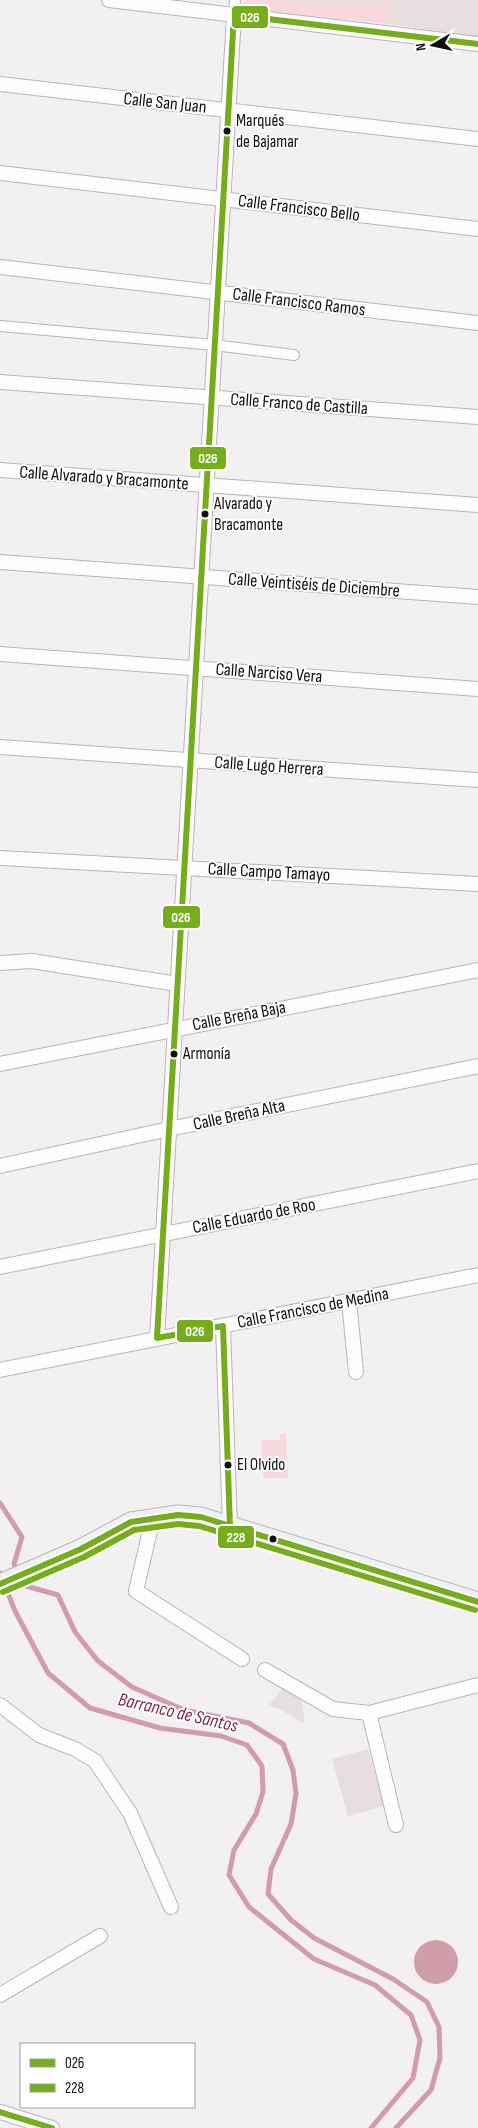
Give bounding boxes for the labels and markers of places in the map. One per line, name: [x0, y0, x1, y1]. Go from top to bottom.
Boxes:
place label: Marqués de Bajamar: [236, 111, 299, 152]
marker: Marqués de Bajamar: [222, 126, 232, 136]
place label: Alvarado y Bracamonte: [213, 494, 283, 535]
marker: Alvarado y Bracamonte: [200, 509, 210, 519]
place label: Armonía: [182, 1044, 230, 1064]
marker: Armonía: [169, 1049, 179, 1059]
place label: El Olvido: [237, 1455, 285, 1475]
marker: El Olvido: [223, 1460, 233, 1470]
unlabelled marker: [268, 1534, 278, 1544]

